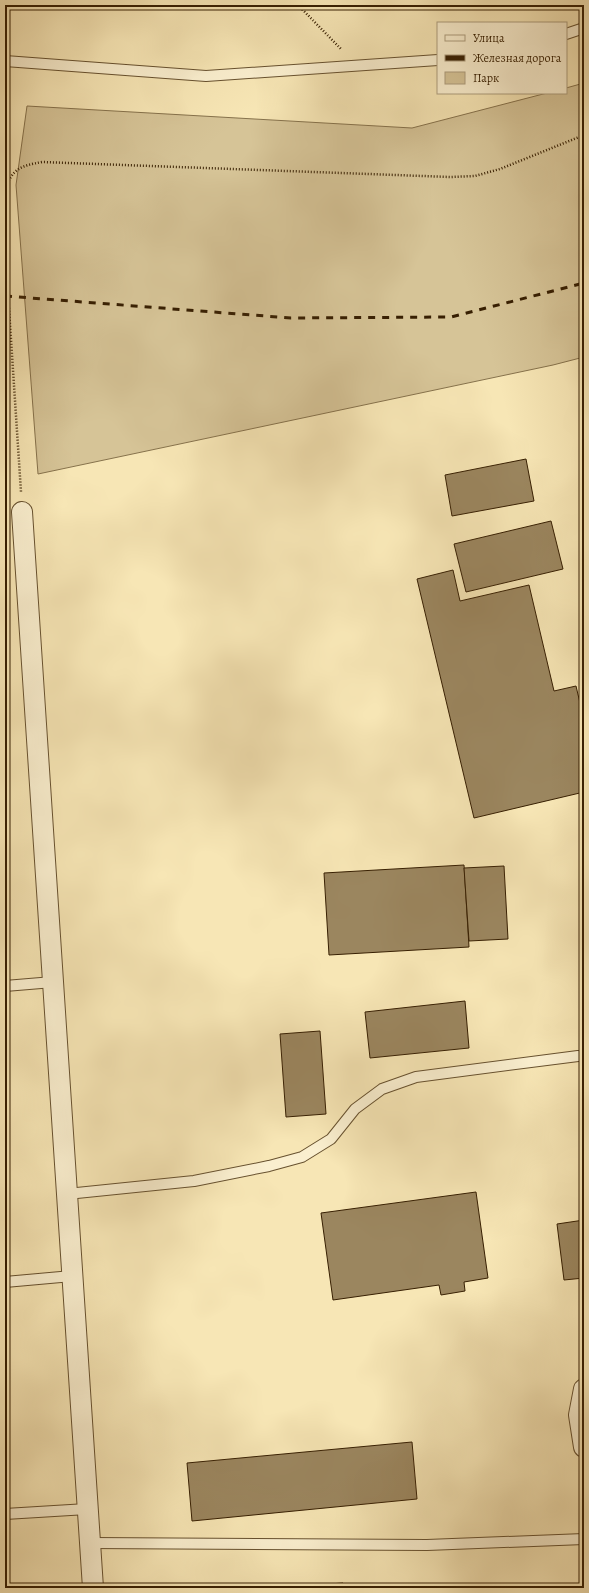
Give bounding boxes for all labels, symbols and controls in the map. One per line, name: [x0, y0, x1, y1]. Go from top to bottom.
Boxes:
legend: [437, 22, 567, 94]
text: Улица: [473, 30, 505, 46]
text: Железная дорога: [473, 50, 562, 66]
text: Парк: [473, 70, 499, 86]

